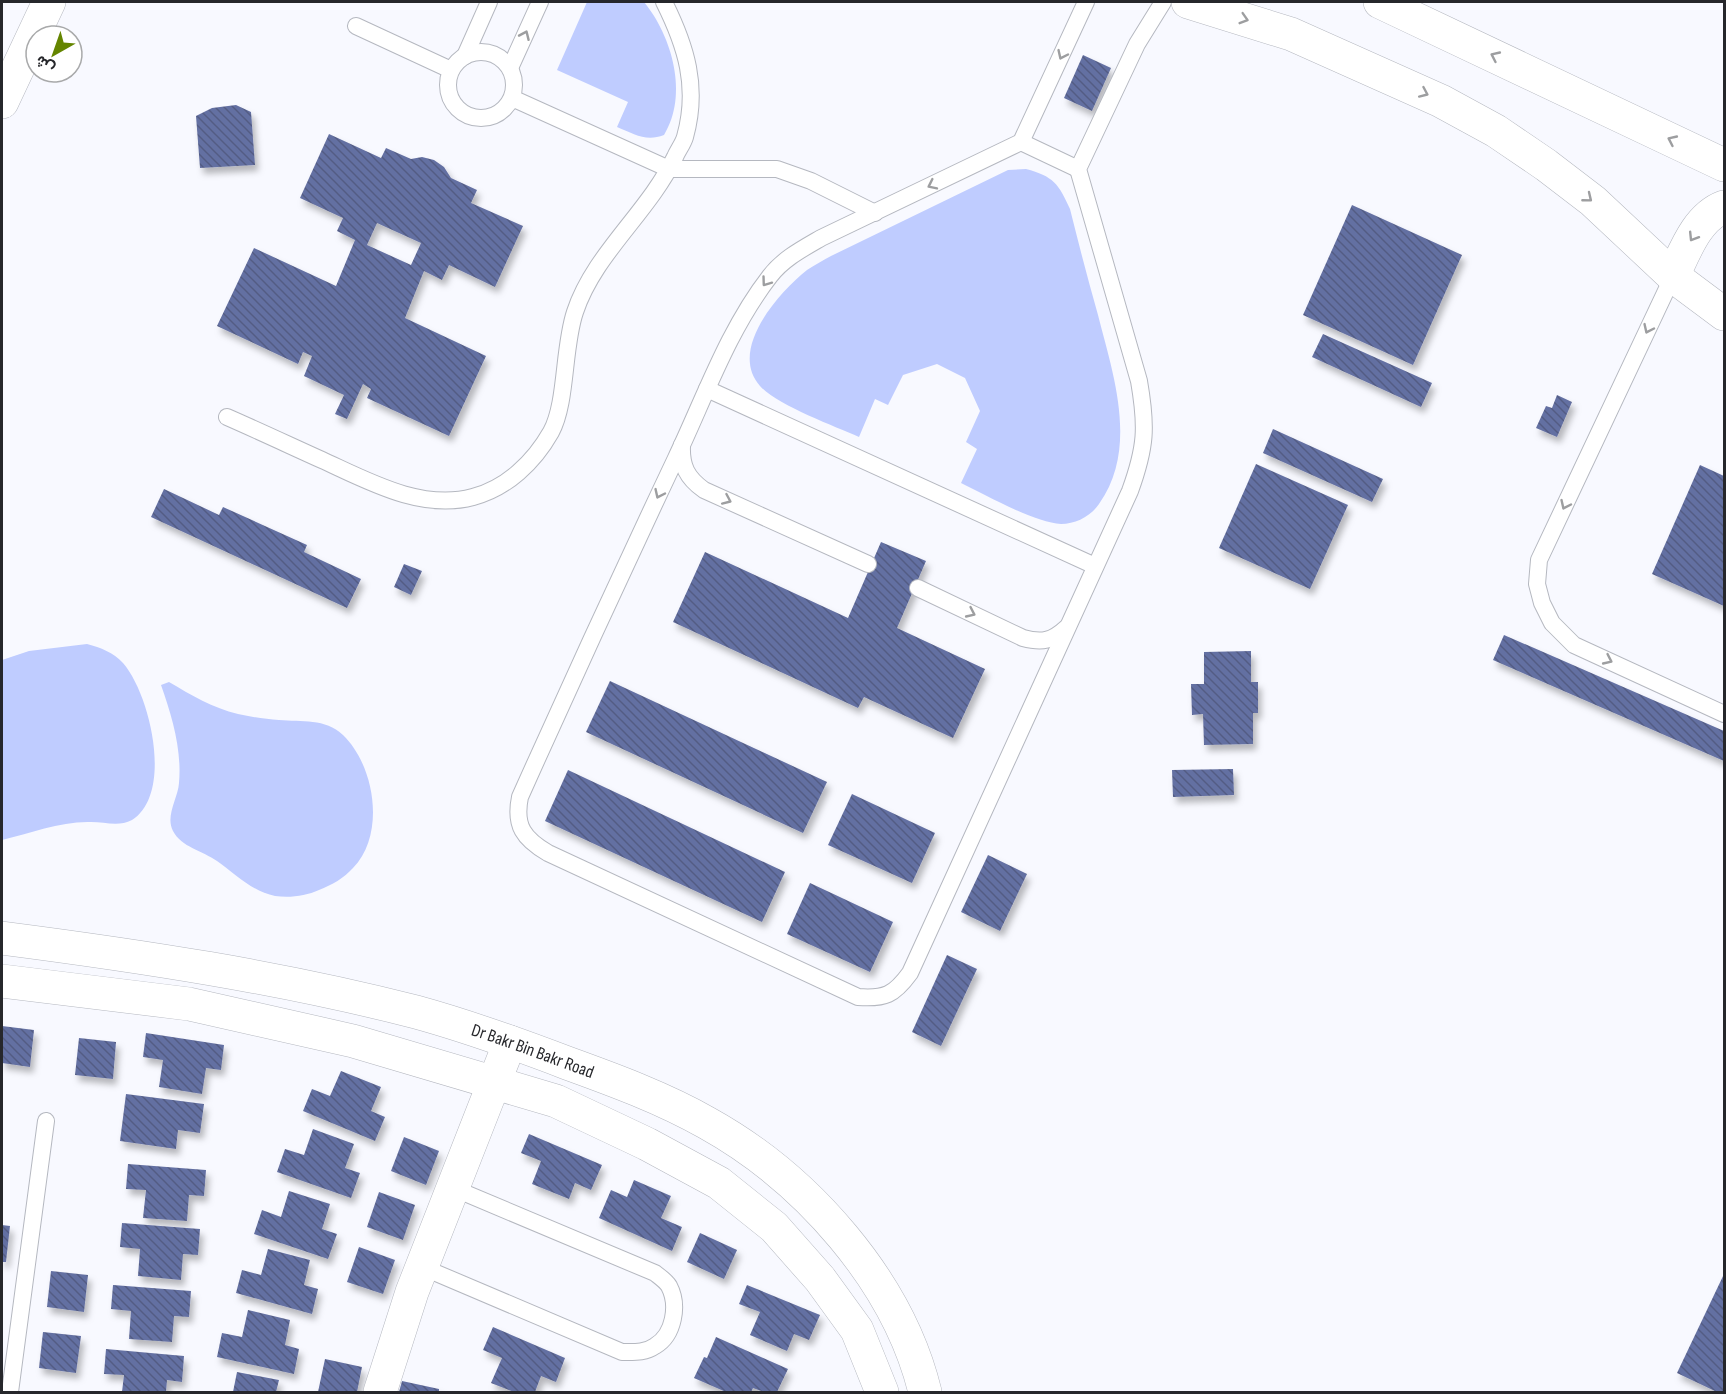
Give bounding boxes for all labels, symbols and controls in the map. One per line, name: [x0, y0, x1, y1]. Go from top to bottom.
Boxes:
one-way arrow: [1238, 12, 1249, 24]
north arrow: [24, 24, 84, 84]
one-way arrow: [518, 30, 530, 41]
one-way arrow: [1058, 48, 1070, 59]
text: ش: [32, 51, 59, 78]
one-way arrow: [1491, 52, 1502, 64]
one-way arrow: [1418, 86, 1429, 98]
one-way arrow: [1667, 135, 1678, 147]
one-way arrow: [928, 178, 939, 189]
one-way arrow: [1581, 190, 1592, 201]
one-way arrow: [1689, 231, 1701, 241]
one-way arrow: [762, 276, 773, 287]
one-way arrow: [1643, 323, 1655, 334]
one-way arrow: [655, 487, 667, 498]
one-way arrow: [721, 493, 732, 505]
one-way arrow: [1560, 499, 1572, 510]
one-way arrow: [964, 605, 975, 617]
one-way arrow: [1602, 653, 1613, 665]
street label: Dr Bakr Bin Bakr Road: [469, 1020, 597, 1083]

